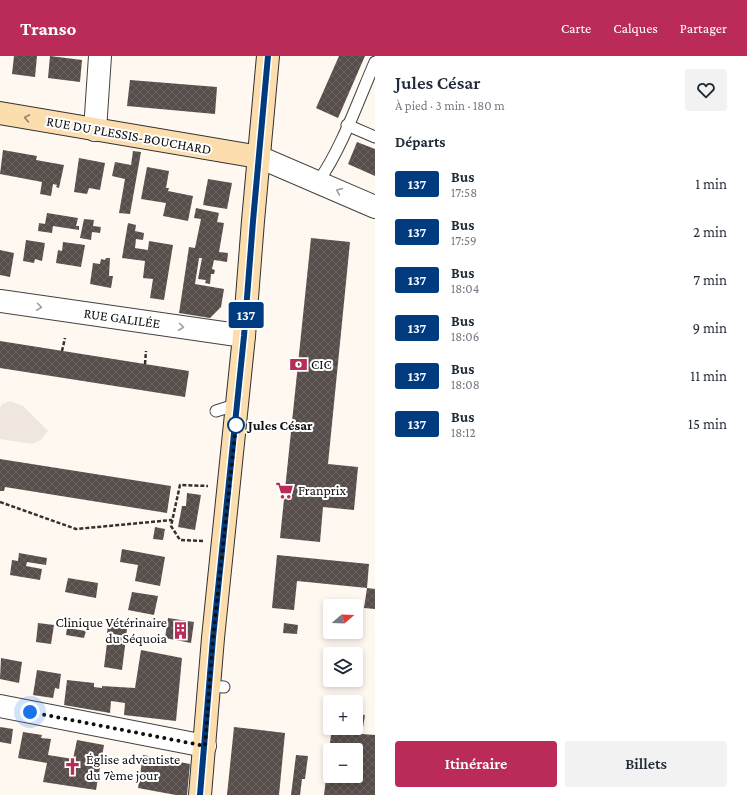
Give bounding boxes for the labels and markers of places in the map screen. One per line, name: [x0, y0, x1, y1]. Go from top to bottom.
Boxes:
bank icon: CIC: [288, 354, 308, 374]
place label: CIC: [311, 356, 332, 372]
marker: Jules César: [227, 416, 245, 434]
place label: Jules César: [246, 417, 313, 433]
supermarket icon: Franprix: [275, 480, 295, 500]
place label: Franprix: [298, 482, 347, 498]
place label: Clinique Vétérinaire du Séquoia: [55, 614, 168, 646]
building icon: Clinique Vétérinaire du Séquoia: [170, 620, 190, 640]
place label: Église adventiste du 7ème jour: [86, 751, 180, 784]
church icon: Église adventiste du 7ème jour: [63, 757, 83, 777]

